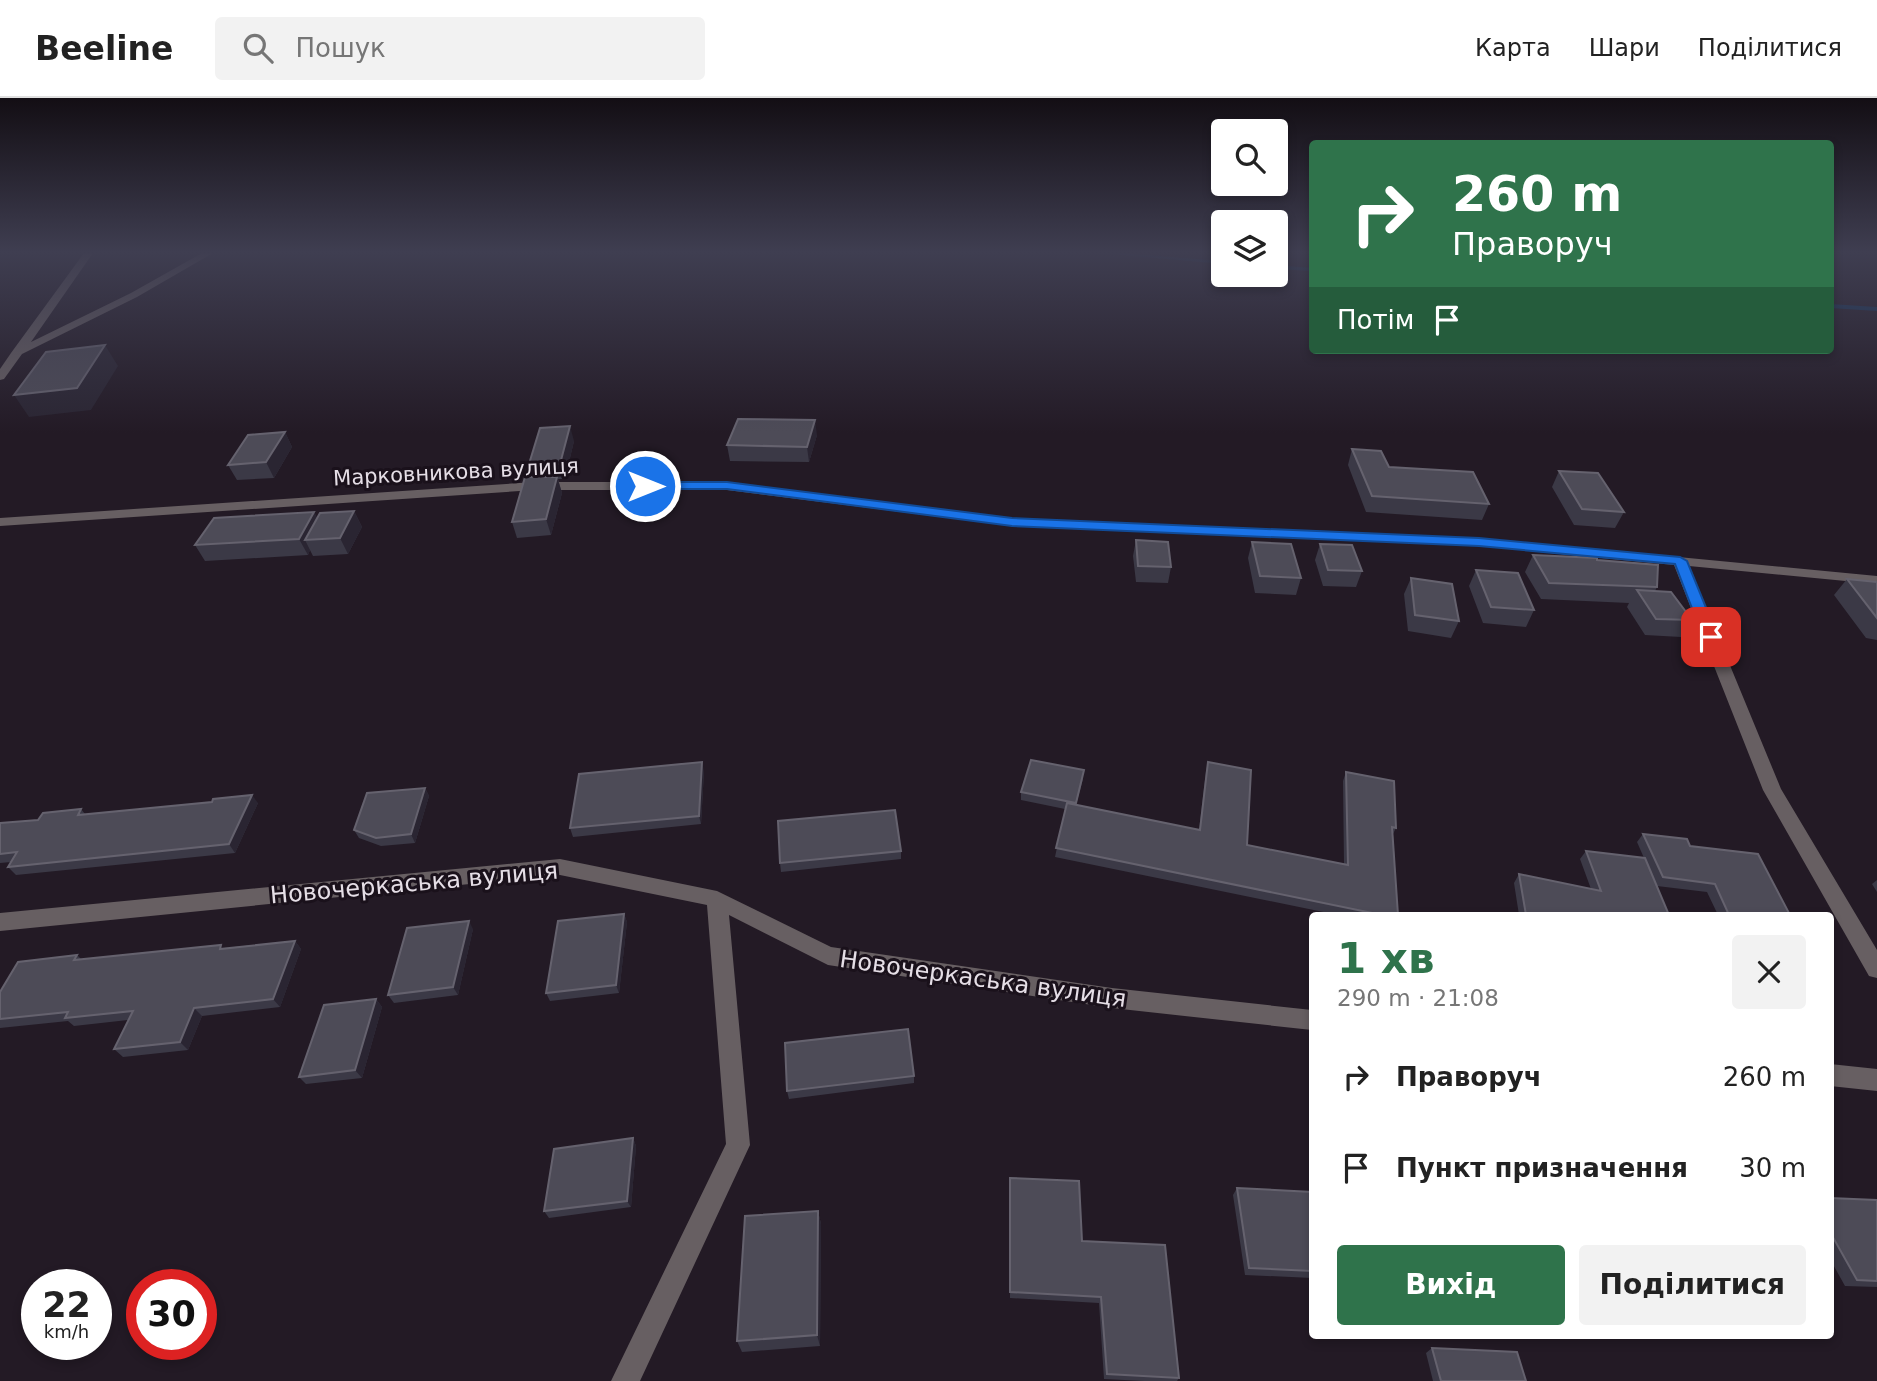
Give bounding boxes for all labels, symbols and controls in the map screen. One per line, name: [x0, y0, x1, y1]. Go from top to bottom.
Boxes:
search box: [215, 17, 705, 80]
text: Beeline: [35, 29, 173, 68]
icon: search: [239, 29, 277, 67]
text: Пошук: [295, 33, 386, 63]
text: Карта: [1475, 34, 1551, 62]
text: Шари: [1589, 34, 1660, 62]
text: Поділитися: [1698, 34, 1842, 62]
map controls: [1211, 119, 1288, 287]
button: search: [1211, 119, 1288, 196]
text: 260 m: [1452, 166, 1622, 223]
icon: right: [1337, 168, 1428, 259]
button: layers: [1211, 210, 1288, 287]
text: Праворуч: [1452, 225, 1613, 263]
icon: arrive: [1428, 301, 1466, 339]
text: Потім: [1337, 305, 1414, 335]
position arrow: [608, 449, 682, 523]
street label: Марковникова вулиця: [333, 454, 579, 490]
pin: [1681, 607, 1741, 667]
icon: arrive: [1692, 618, 1730, 656]
street label: Новочеркаська вулиця: [269, 856, 559, 910]
text: 1 хв: [1337, 934, 1435, 983]
button: close: [1732, 935, 1806, 1009]
street label: Новочеркаська вулиця: [838, 945, 1128, 1013]
text: 290 m · 21:08: [1337, 985, 1499, 1011]
icon: right: [1337, 1058, 1375, 1096]
text: Праворуч: [1396, 1062, 1542, 1092]
text: 260 m: [1723, 1062, 1806, 1092]
icon: arrive: [1337, 1149, 1375, 1187]
text: Пункт призначення: [1396, 1153, 1688, 1183]
text: 30 m: [1739, 1153, 1806, 1183]
button: Вихід: [1337, 1245, 1565, 1325]
button: Поділитися: [1579, 1245, 1806, 1325]
speed limit sign: 30: [126, 1269, 217, 1360]
text: 22: [42, 1285, 91, 1325]
text: km/h: [44, 1321, 89, 1342]

